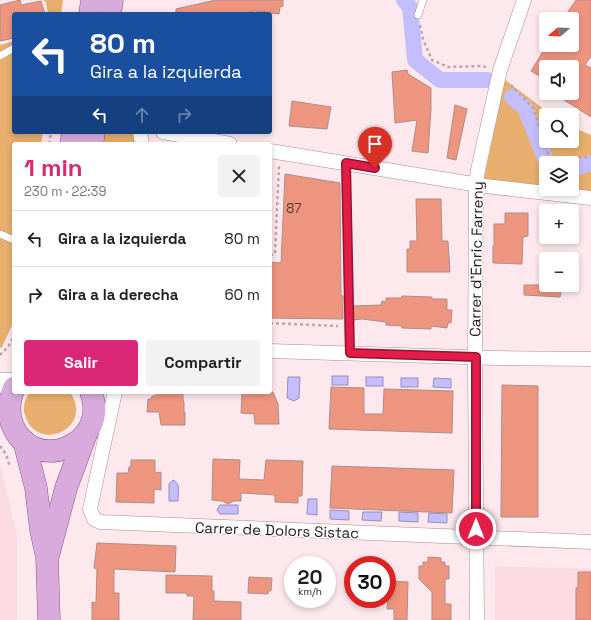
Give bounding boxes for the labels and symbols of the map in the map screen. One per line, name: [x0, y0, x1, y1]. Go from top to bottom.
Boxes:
north arrow: [539, 12, 579, 52]
pin: [358, 127, 392, 168]
street label: Carrer d'Enric Farreny: [465, 181, 487, 337]
house number: 87: [286, 200, 302, 217]
position arrow: [455, 508, 497, 550]
street label: Carrer de Dolors Sistac: [195, 518, 359, 542]
speed limit sign: 30: [344, 556, 396, 608]

